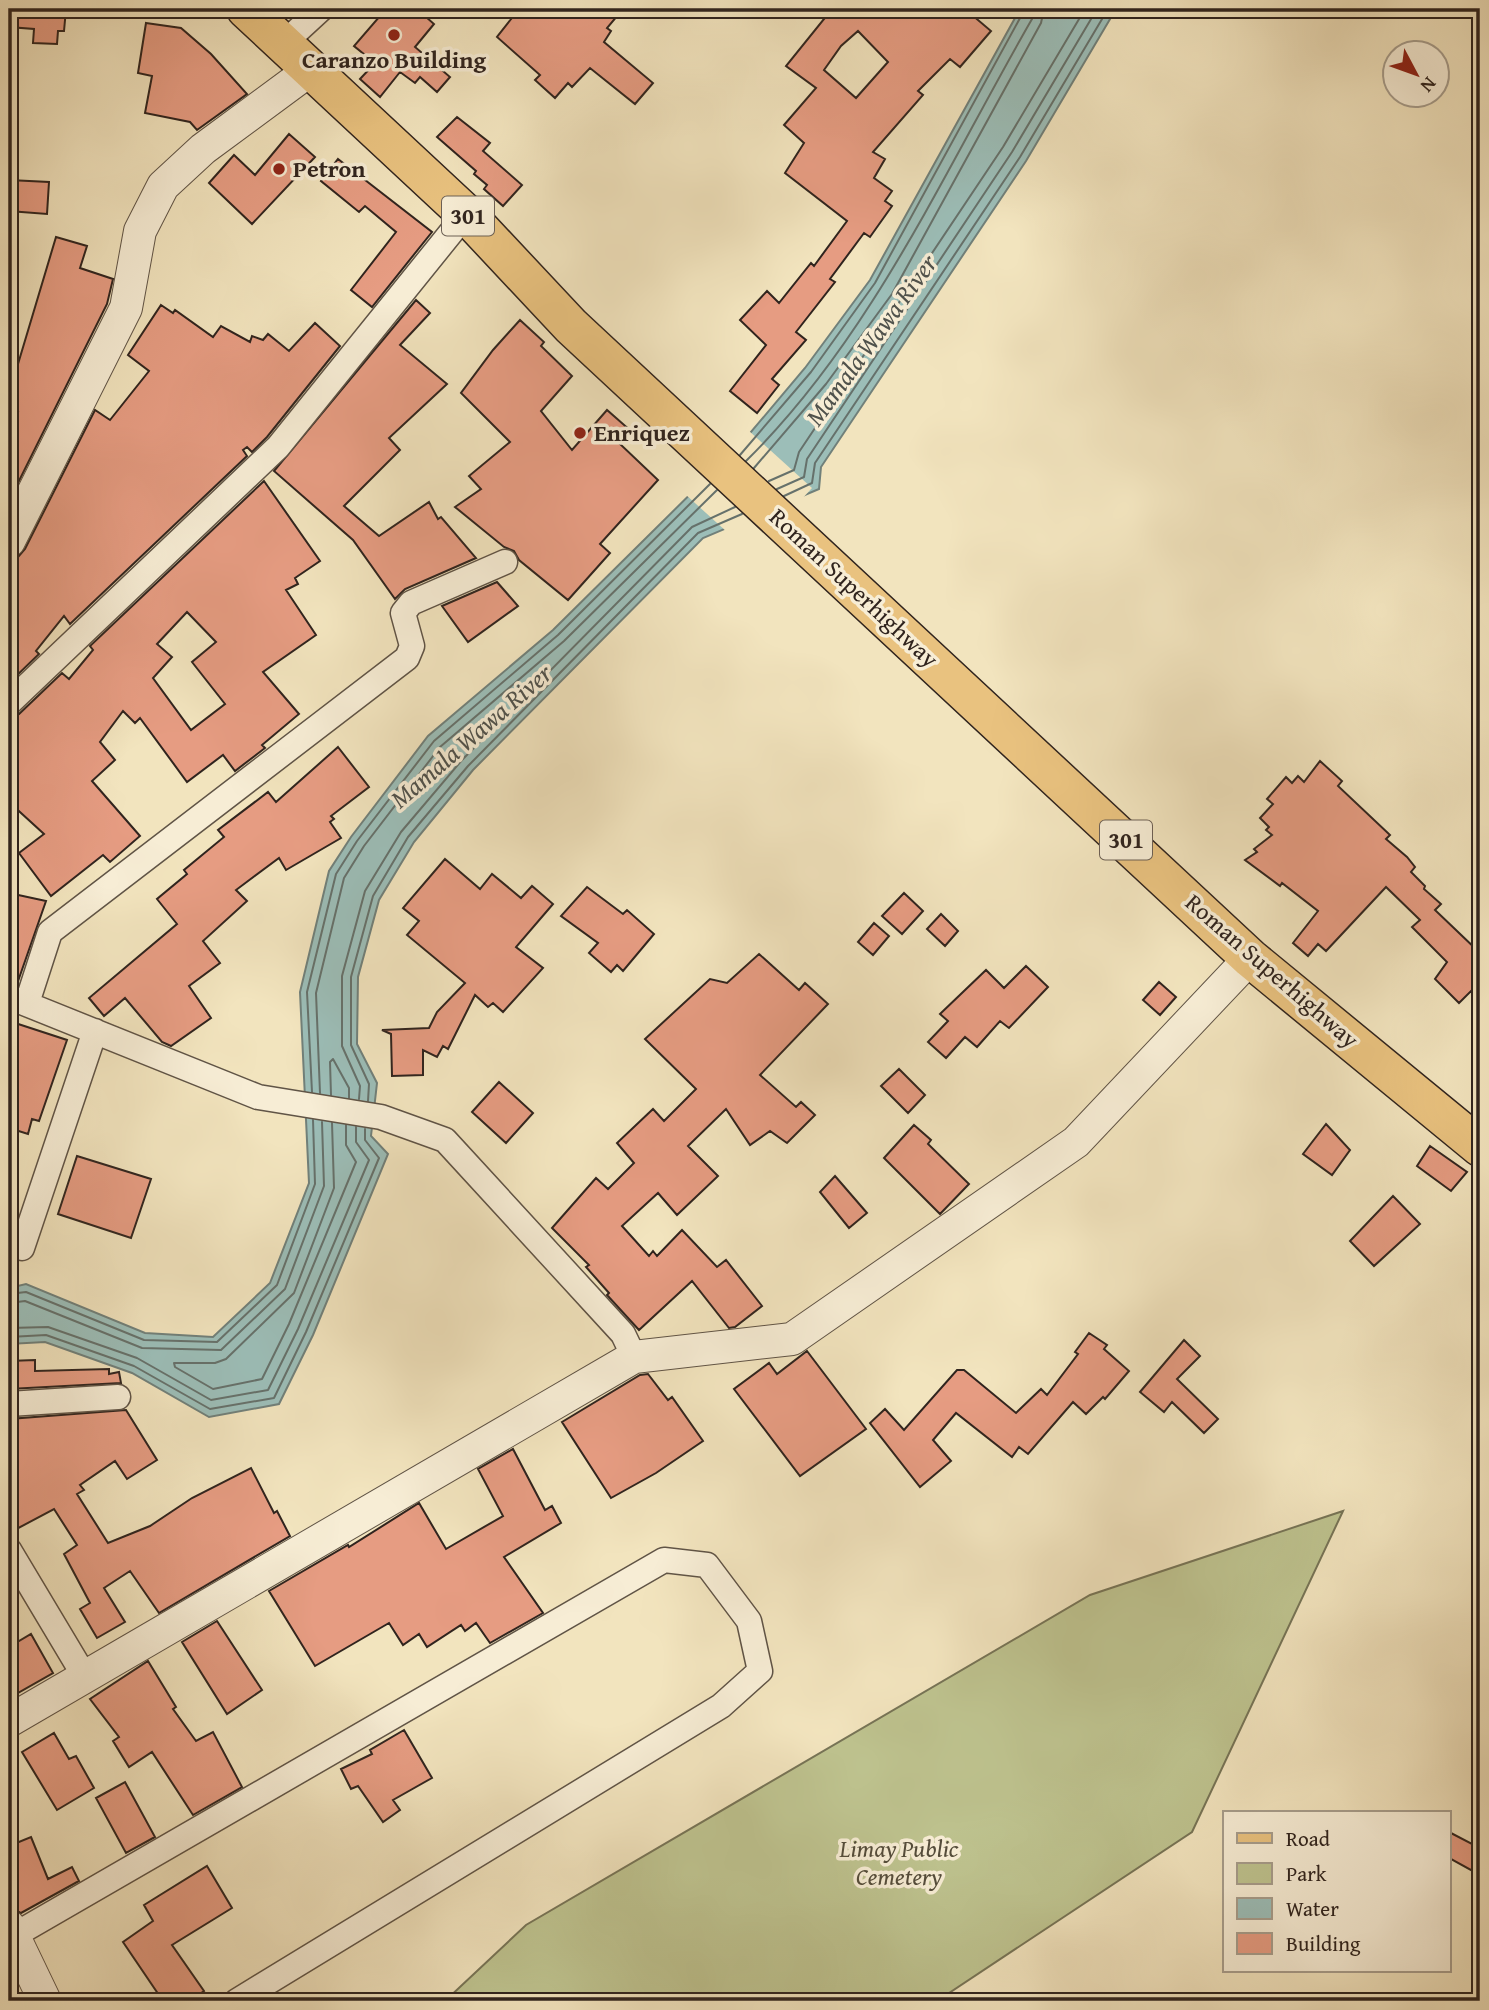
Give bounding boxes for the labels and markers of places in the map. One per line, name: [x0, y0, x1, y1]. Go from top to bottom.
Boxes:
marker: Caranzo Building: [386, 27, 402, 43]
place label: Caranzo Building: [302, 42, 486, 77]
place label: Petron: [293, 151, 365, 186]
marker: Petron: [271, 161, 287, 177]
place label: Enriquez: [594, 415, 690, 450]
marker: Enriquez: [572, 425, 588, 441]

